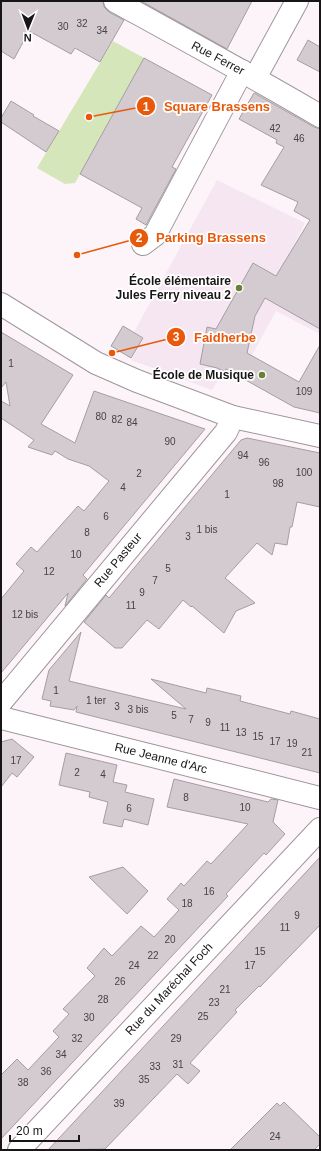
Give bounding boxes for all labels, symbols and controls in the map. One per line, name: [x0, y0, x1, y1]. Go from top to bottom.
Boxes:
north arrow: [8, 8, 48, 48]
house number: 32: [76, 18, 88, 29]
house number: 30: [57, 21, 69, 32]
house number: 34: [96, 25, 108, 36]
text: N: [24, 32, 32, 44]
street label: Rue Ferrer: [189, 38, 247, 78]
callout: Square Brassens: [136, 94, 278, 119]
text: Square Brassens: [164, 99, 270, 114]
text: 1: [143, 100, 150, 114]
house number: 42: [269, 123, 281, 134]
house number: 46: [293, 133, 305, 144]
callout: Parking Brassens: [129, 225, 274, 250]
text: Parking Brassens: [156, 230, 266, 245]
text: 2: [136, 231, 143, 245]
place label: École élémentaire Jules Ferry niveau 2: [116, 273, 231, 302]
marker: École élémentaire Jules Ferry niveau 2: [234, 283, 244, 293]
callout: Faidherbe: [166, 325, 264, 350]
text: 3: [173, 330, 180, 344]
text: Faidherbe: [194, 330, 256, 345]
house number: 1: [8, 358, 14, 369]
place label: École de Musique: [153, 367, 254, 382]
marker: École de Musique: [257, 370, 267, 380]
house number: 109: [296, 386, 313, 397]
house number: 80: [95, 411, 107, 422]
house number: 82: [111, 414, 123, 425]
house number: 84: [126, 417, 138, 428]
house number: 90: [164, 436, 176, 447]
house number: 94: [237, 450, 249, 461]
house number: 96: [258, 457, 270, 468]
house number: 100: [296, 467, 313, 478]
house number: 2: [136, 468, 142, 479]
house number: 98: [272, 478, 284, 489]
house number: 4: [120, 482, 126, 493]
house number: 1: [224, 489, 230, 500]
house number: 6: [103, 511, 109, 522]
house number: 1 bis: [196, 524, 218, 535]
house number: 8: [84, 527, 90, 538]
street label: Rue Pasteur: [91, 530, 145, 590]
house number: 3: [185, 531, 191, 542]
house number: 10: [70, 549, 82, 560]
house number: 5: [165, 563, 171, 574]
house number: 12: [43, 566, 55, 577]
house number: 7: [152, 575, 158, 586]
house number: 9: [139, 587, 145, 598]
house number: 11: [126, 600, 137, 611]
house number: 12 bis: [12, 609, 38, 620]
house number: 1: [53, 685, 59, 696]
house number: 1 ter: [86, 695, 107, 706]
house number: 3: [114, 701, 120, 712]
house number: 3 bis: [127, 704, 149, 715]
house number: 5: [171, 710, 177, 721]
house number: 7: [188, 714, 194, 725]
house number: 9: [205, 717, 211, 728]
house number: 11: [220, 722, 231, 733]
house number: 13: [235, 727, 247, 738]
house number: 15: [252, 731, 264, 742]
house number: 17: [269, 736, 281, 747]
house number: 19: [286, 738, 298, 749]
street label: Rue Jeanne d'Arc: [113, 740, 209, 776]
house number: 21: [301, 747, 313, 758]
house number: 17: [10, 755, 22, 766]
house number: 2: [74, 767, 80, 778]
house number: 4: [100, 769, 106, 780]
house number: 8: [183, 792, 189, 803]
house number: 10: [239, 802, 251, 813]
house number: 6: [126, 803, 132, 814]
house number: 16: [203, 886, 215, 897]
house number: 18: [181, 898, 193, 909]
house number: 9: [294, 910, 300, 921]
house number: 11: [280, 922, 291, 933]
house number: 20: [164, 934, 176, 945]
street label: Rue du Maréchal Foch: [122, 940, 216, 1038]
house number: 15: [254, 946, 266, 957]
house number: 22: [147, 950, 159, 961]
house number: 24: [128, 960, 140, 971]
house number: 17: [244, 960, 256, 971]
house number: 26: [114, 976, 126, 987]
house number: 21: [219, 984, 231, 995]
house number: 28: [97, 994, 109, 1005]
house number: 23: [208, 997, 220, 1008]
house number: 25: [197, 1011, 209, 1022]
house number: 30: [83, 1012, 95, 1023]
house number: 32: [71, 1033, 83, 1044]
house number: 29: [170, 1033, 182, 1044]
house number: 34: [55, 1049, 67, 1060]
house number: 31: [172, 1059, 184, 1070]
house number: 33: [149, 1061, 161, 1072]
house number: 36: [40, 1066, 52, 1077]
house number: 35: [138, 1074, 150, 1085]
house number: 38: [17, 1077, 29, 1088]
house number: 39: [113, 1098, 125, 1109]
scale bar: [10, 1117, 79, 1143]
text: 20 m: [16, 1124, 43, 1138]
house number: 24: [269, 1131, 281, 1142]

